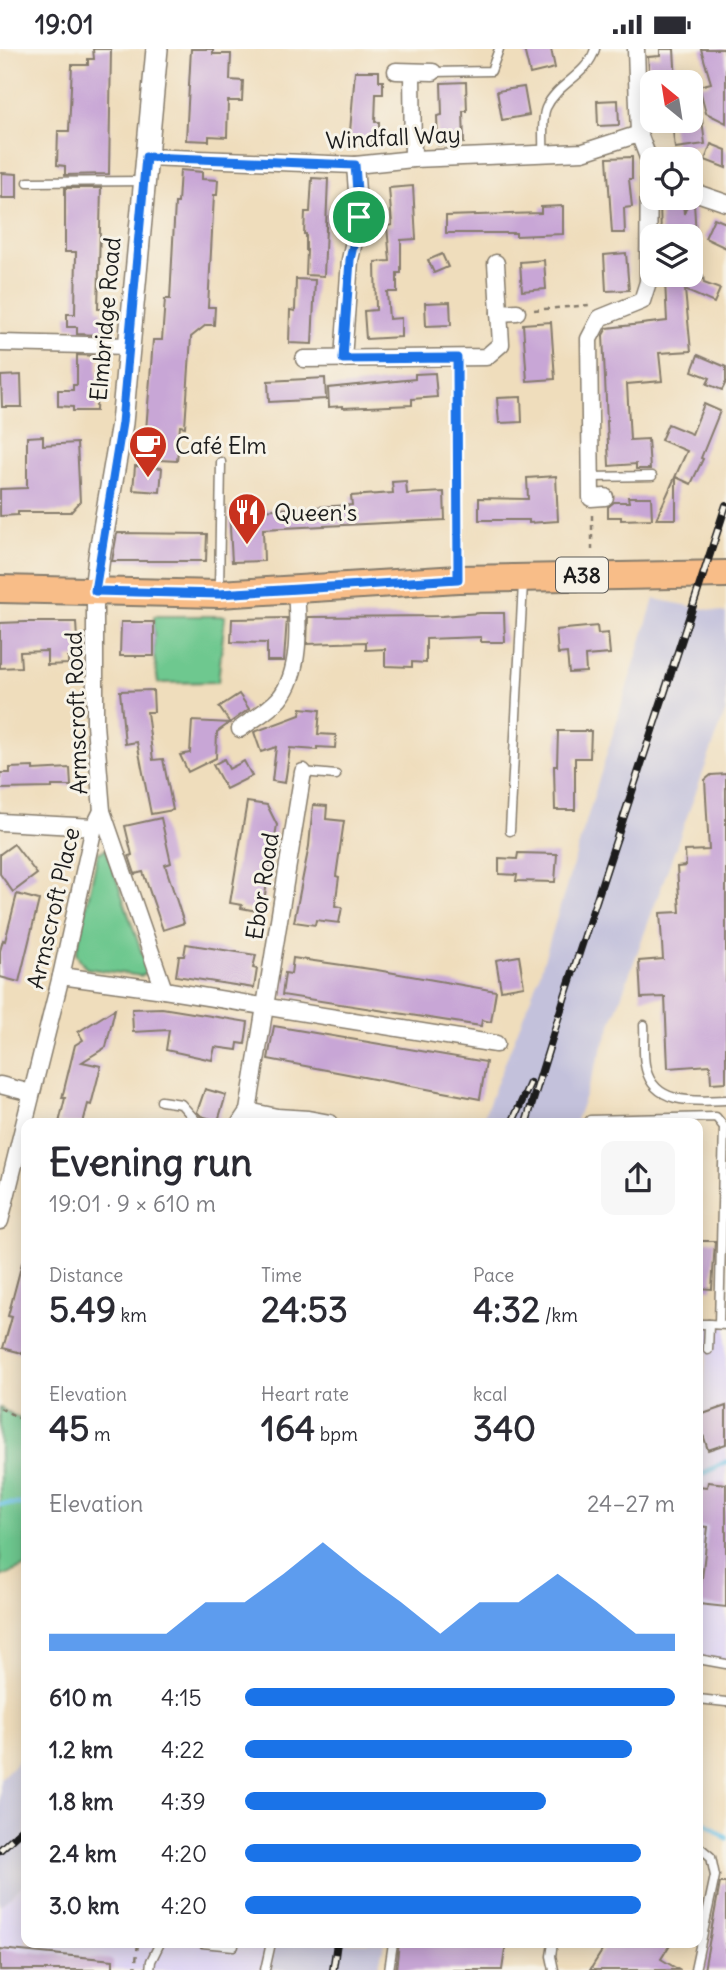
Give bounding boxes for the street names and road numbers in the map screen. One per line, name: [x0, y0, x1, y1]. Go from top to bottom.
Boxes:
street label: Windfall Way: [325, 119, 461, 155]
street label: Elmbridge Road: [83, 236, 127, 402]
road number: A38: [556, 557, 608, 593]
street label: Armscroft Road: [59, 631, 93, 795]
street label: Armscroft Place: [20, 824, 86, 992]
street label: Ebor Road: [239, 830, 285, 942]

